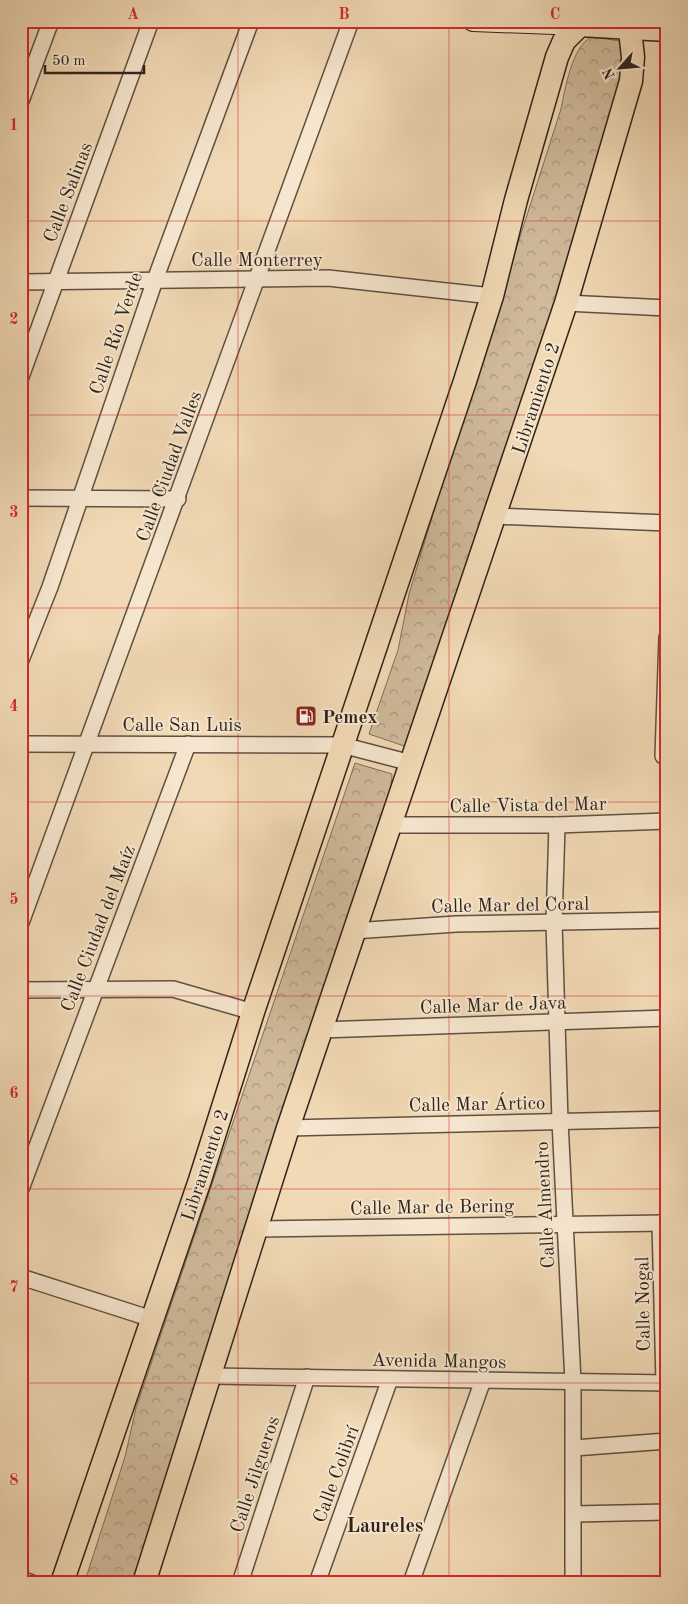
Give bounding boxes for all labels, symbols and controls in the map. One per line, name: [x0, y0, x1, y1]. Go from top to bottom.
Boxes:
text: A: [127, 7, 139, 23]
text: B: [338, 7, 350, 23]
text: C: [550, 7, 560, 23]
scale bar: [45, 42, 144, 74]
north arrow: [596, 42, 646, 92]
text: 50 m: [52, 54, 86, 69]
text: N: [601, 65, 618, 81]
text: 1: [9, 118, 19, 134]
street label: Calle Salinas: [42, 140, 97, 246]
street label: Calle Monterrey: [191, 252, 323, 271]
street label: Calle Río Verde: [88, 270, 147, 397]
text: 2: [9, 312, 19, 328]
street label: Libramiento 2: [510, 340, 564, 457]
street label: Calle Ciudad Valles: [134, 389, 206, 545]
text: 3: [9, 505, 19, 521]
text: 4: [9, 699, 19, 715]
fuel station icon: Pemex: [294, 704, 318, 728]
place label: Pemex: [322, 709, 377, 728]
street label: Calle San Luis: [122, 717, 242, 736]
street label: Calle Vista del Mar: [449, 796, 607, 817]
street label: Calle Ciudad del Maíz: [59, 843, 140, 1015]
text: 5: [9, 892, 19, 908]
street label: Calle Mar del Coral: [431, 896, 589, 917]
street label: Calle Mar de Java: [419, 994, 567, 1019]
text: 6: [9, 1086, 19, 1102]
street label: Calle Mar Ártico: [408, 1091, 546, 1116]
street label: Libramiento 2: [179, 1107, 233, 1224]
street label: Calle Almendro: [534, 1141, 559, 1269]
street label: Calle Mar de Bering: [350, 1198, 515, 1219]
street label: Calle Nogal: [634, 1256, 655, 1352]
text: 7: [9, 1280, 19, 1296]
street label: Avenida Mangos: [371, 1352, 506, 1373]
street label: Calle Jilgueros: [229, 1414, 284, 1536]
street label: Calle Colibrí: [311, 1423, 364, 1526]
text: 8: [9, 1473, 19, 1489]
district label: Laureles: [347, 1517, 423, 1537]

